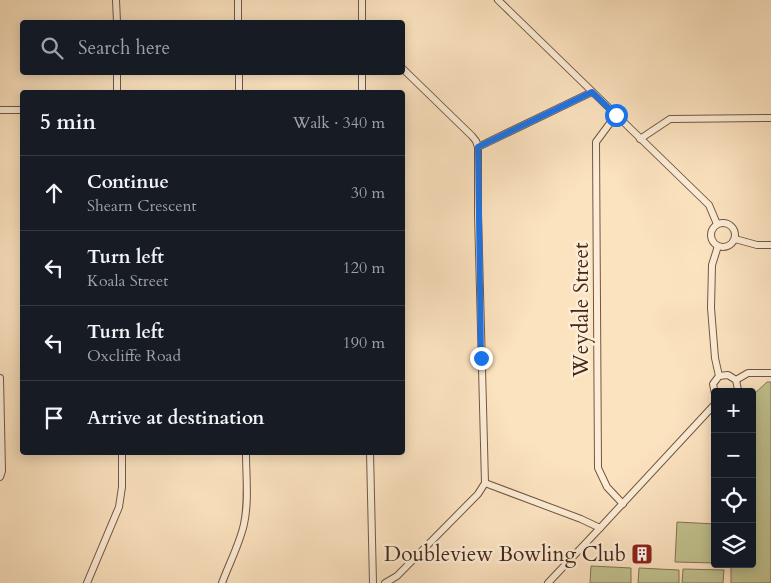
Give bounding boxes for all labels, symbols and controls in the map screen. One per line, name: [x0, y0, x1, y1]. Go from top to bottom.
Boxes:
search box: [20, 20, 405, 75]
icon: search: [38, 34, 66, 62]
text: Search here: [78, 35, 170, 61]
route start: [605, 104, 628, 127]
text: 5 min: [40, 108, 96, 137]
text: Walk · 340 m: [293, 112, 385, 134]
text: Continue: [87, 169, 169, 195]
icon: ahead: [40, 179, 68, 207]
text: 30 m: [351, 182, 385, 204]
text: Shearn Crescent: [87, 195, 197, 217]
street label: Weydale Street: [567, 242, 596, 379]
text: Turn left: [87, 244, 164, 270]
icon: left: [40, 254, 68, 282]
text: 120 m: [343, 257, 385, 279]
text: Koala Street: [87, 270, 168, 292]
text: Turn left: [87, 319, 164, 345]
icon: left: [40, 329, 68, 357]
text: 190 m: [343, 332, 385, 354]
text: Oxcliffe Road: [87, 345, 181, 367]
route end: [470, 347, 493, 370]
map controls: [711, 388, 756, 568]
button: +: [711, 388, 756, 433]
icon: arrive: [40, 404, 68, 432]
text: Arrive at destination: [87, 405, 264, 431]
button: −: [711, 433, 756, 478]
button: locate: [711, 478, 756, 523]
button: layers: [711, 523, 756, 568]
place label: Doubleview Bowling Club: [384, 540, 626, 569]
building icon: Doubleview Bowling Club: [630, 542, 654, 566]

